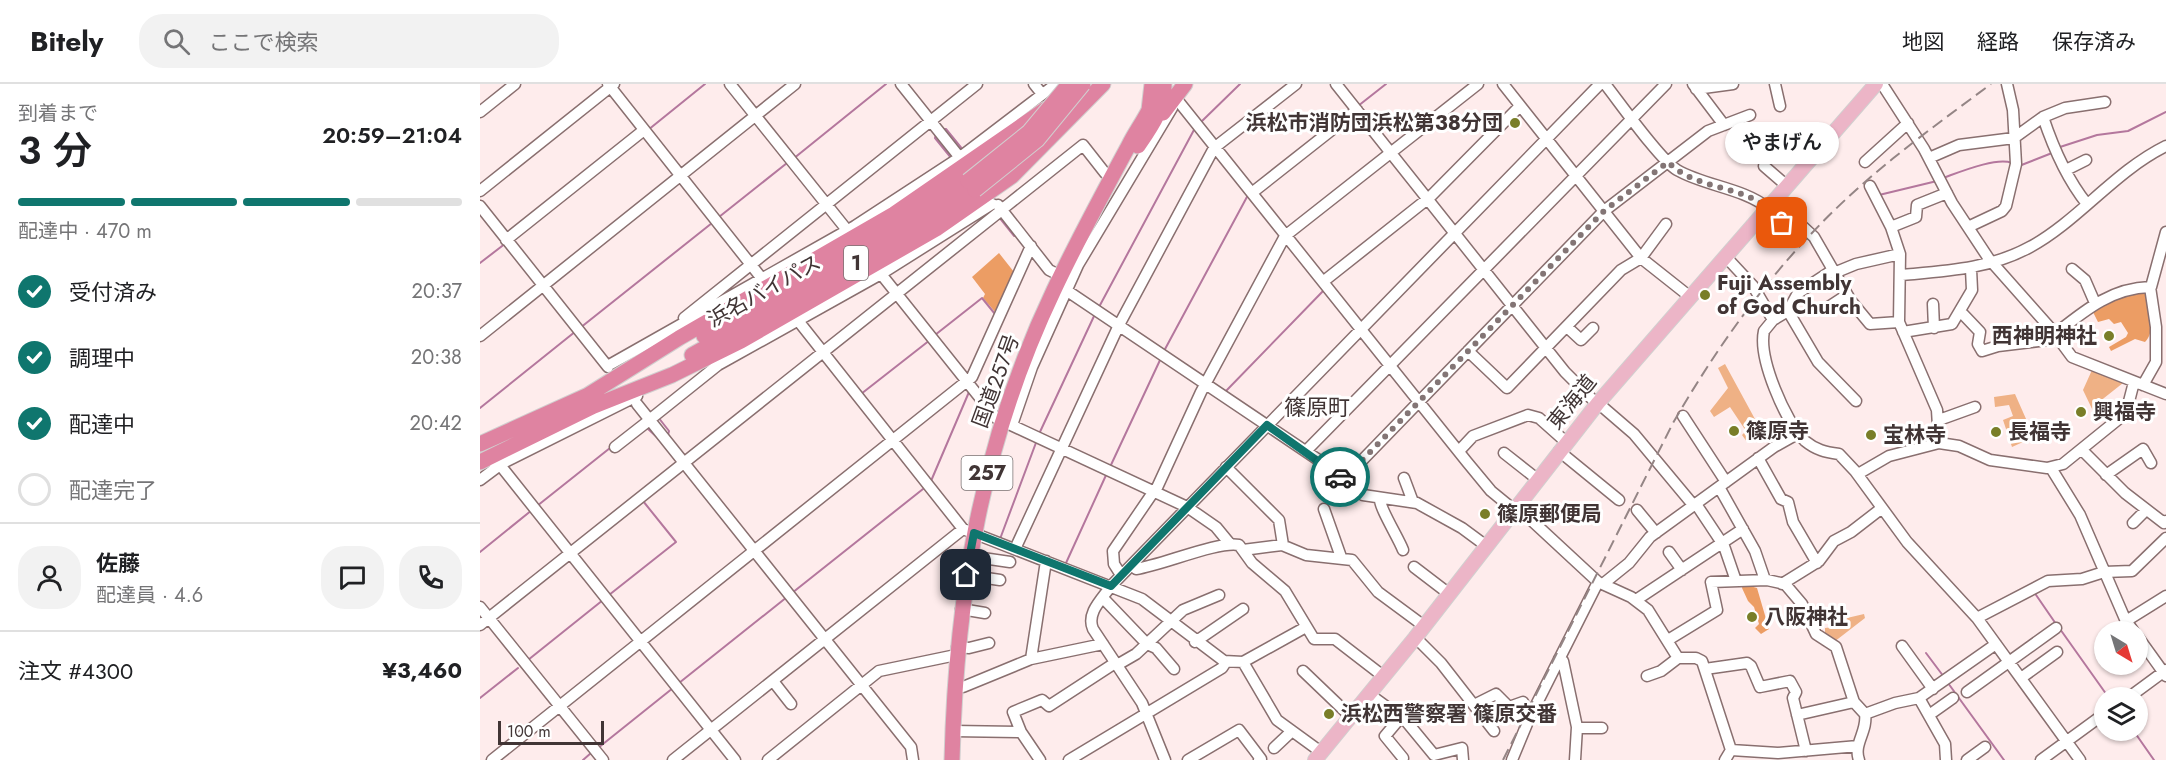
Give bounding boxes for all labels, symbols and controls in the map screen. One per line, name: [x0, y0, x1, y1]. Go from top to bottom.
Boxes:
search box: [139, 14, 559, 68]
text: Bitely: [30, 21, 103, 62]
icon: search: [160, 25, 193, 58]
text: ここで検索: [208, 26, 318, 58]
text: 地図: [1902, 27, 1944, 57]
text: 経路: [1977, 27, 2019, 57]
text: 保存済み: [2052, 27, 2136, 57]
text: 到着まで: [18, 99, 98, 128]
place label: 浜松市消防団浜松第38分団: [1246, 108, 1503, 138]
marker: 浜松市消防団浜松第38分団: [1508, 116, 1522, 130]
text: 20:59–21:04: [322, 119, 462, 151]
callout: やまげん: [1725, 121, 1839, 163]
text: 3 分: [18, 122, 92, 179]
text: やまげん: [1742, 128, 1822, 157]
pin: [1756, 197, 1807, 248]
icon: bag: [1765, 206, 1798, 239]
text: 配達中 · 470 m: [18, 217, 152, 246]
road number: 1: [844, 246, 868, 280]
street label: 浜名バイパス: [702, 247, 826, 335]
place label: Fuji Assembly of God Church: [1717, 268, 1861, 322]
icon: check: [18, 275, 51, 308]
text: 受付済み: [69, 276, 157, 308]
text: 20:37: [412, 277, 462, 306]
marker: Fuji Assembly of God Church: [1698, 288, 1712, 302]
place label: 西神明神社: [1992, 321, 2097, 351]
marker: 西神明神社: [2102, 329, 2116, 343]
street label: 国道257号: [965, 330, 1027, 432]
icon: check: [18, 341, 51, 374]
text: 調理中: [69, 342, 135, 374]
text: 20:38: [411, 343, 462, 372]
street label: 東海道: [1541, 368, 1603, 436]
district label: 篠原町: [1284, 391, 1350, 423]
place label: 興福寺: [2093, 397, 2156, 427]
marker: 興福寺: [2074, 405, 2088, 419]
icon: check: [18, 407, 51, 440]
text: 配達中: [69, 408, 135, 440]
text: 20:42: [410, 409, 462, 438]
place label: 篠原寺: [1746, 416, 1809, 446]
place label: 長福寺: [2008, 417, 2071, 447]
place label: 宝林寺: [1883, 420, 1946, 450]
marker: 篠原寺: [1727, 424, 1741, 438]
marker: 長福寺: [1989, 425, 2003, 439]
marker: 宝林寺: [1864, 428, 1878, 442]
courier: [1310, 447, 1370, 507]
road number: 257: [962, 456, 1012, 490]
icon: car: [1324, 461, 1357, 494]
text: 配達完了: [69, 474, 157, 506]
place label: 篠原郵便局: [1497, 499, 1602, 529]
marker: 篠原郵便局: [1478, 507, 1492, 521]
button: person: [18, 546, 81, 609]
button: chat: [321, 546, 384, 609]
button: phone: [399, 546, 462, 609]
text: 佐藤: [96, 547, 140, 579]
pin: [940, 549, 991, 600]
icon: home: [949, 558, 982, 591]
text: 配達員 · 4.6: [96, 581, 203, 610]
place label: 八阪神社: [1764, 602, 1848, 632]
marker: 八阪神社: [1745, 610, 1759, 624]
north arrow: [2094, 621, 2148, 675]
map controls: [2094, 621, 2148, 741]
text: ¥3,460: [382, 654, 462, 686]
text: 注文 #4300: [18, 655, 133, 687]
button: layers: [2094, 687, 2148, 741]
place label: 浜松西警察署 篠原交番: [1341, 699, 1557, 729]
marker: 浜松西警察署 篠原交番: [1322, 707, 1336, 721]
scale bar: [498, 718, 604, 746]
text: 100 m: [507, 720, 551, 743]

